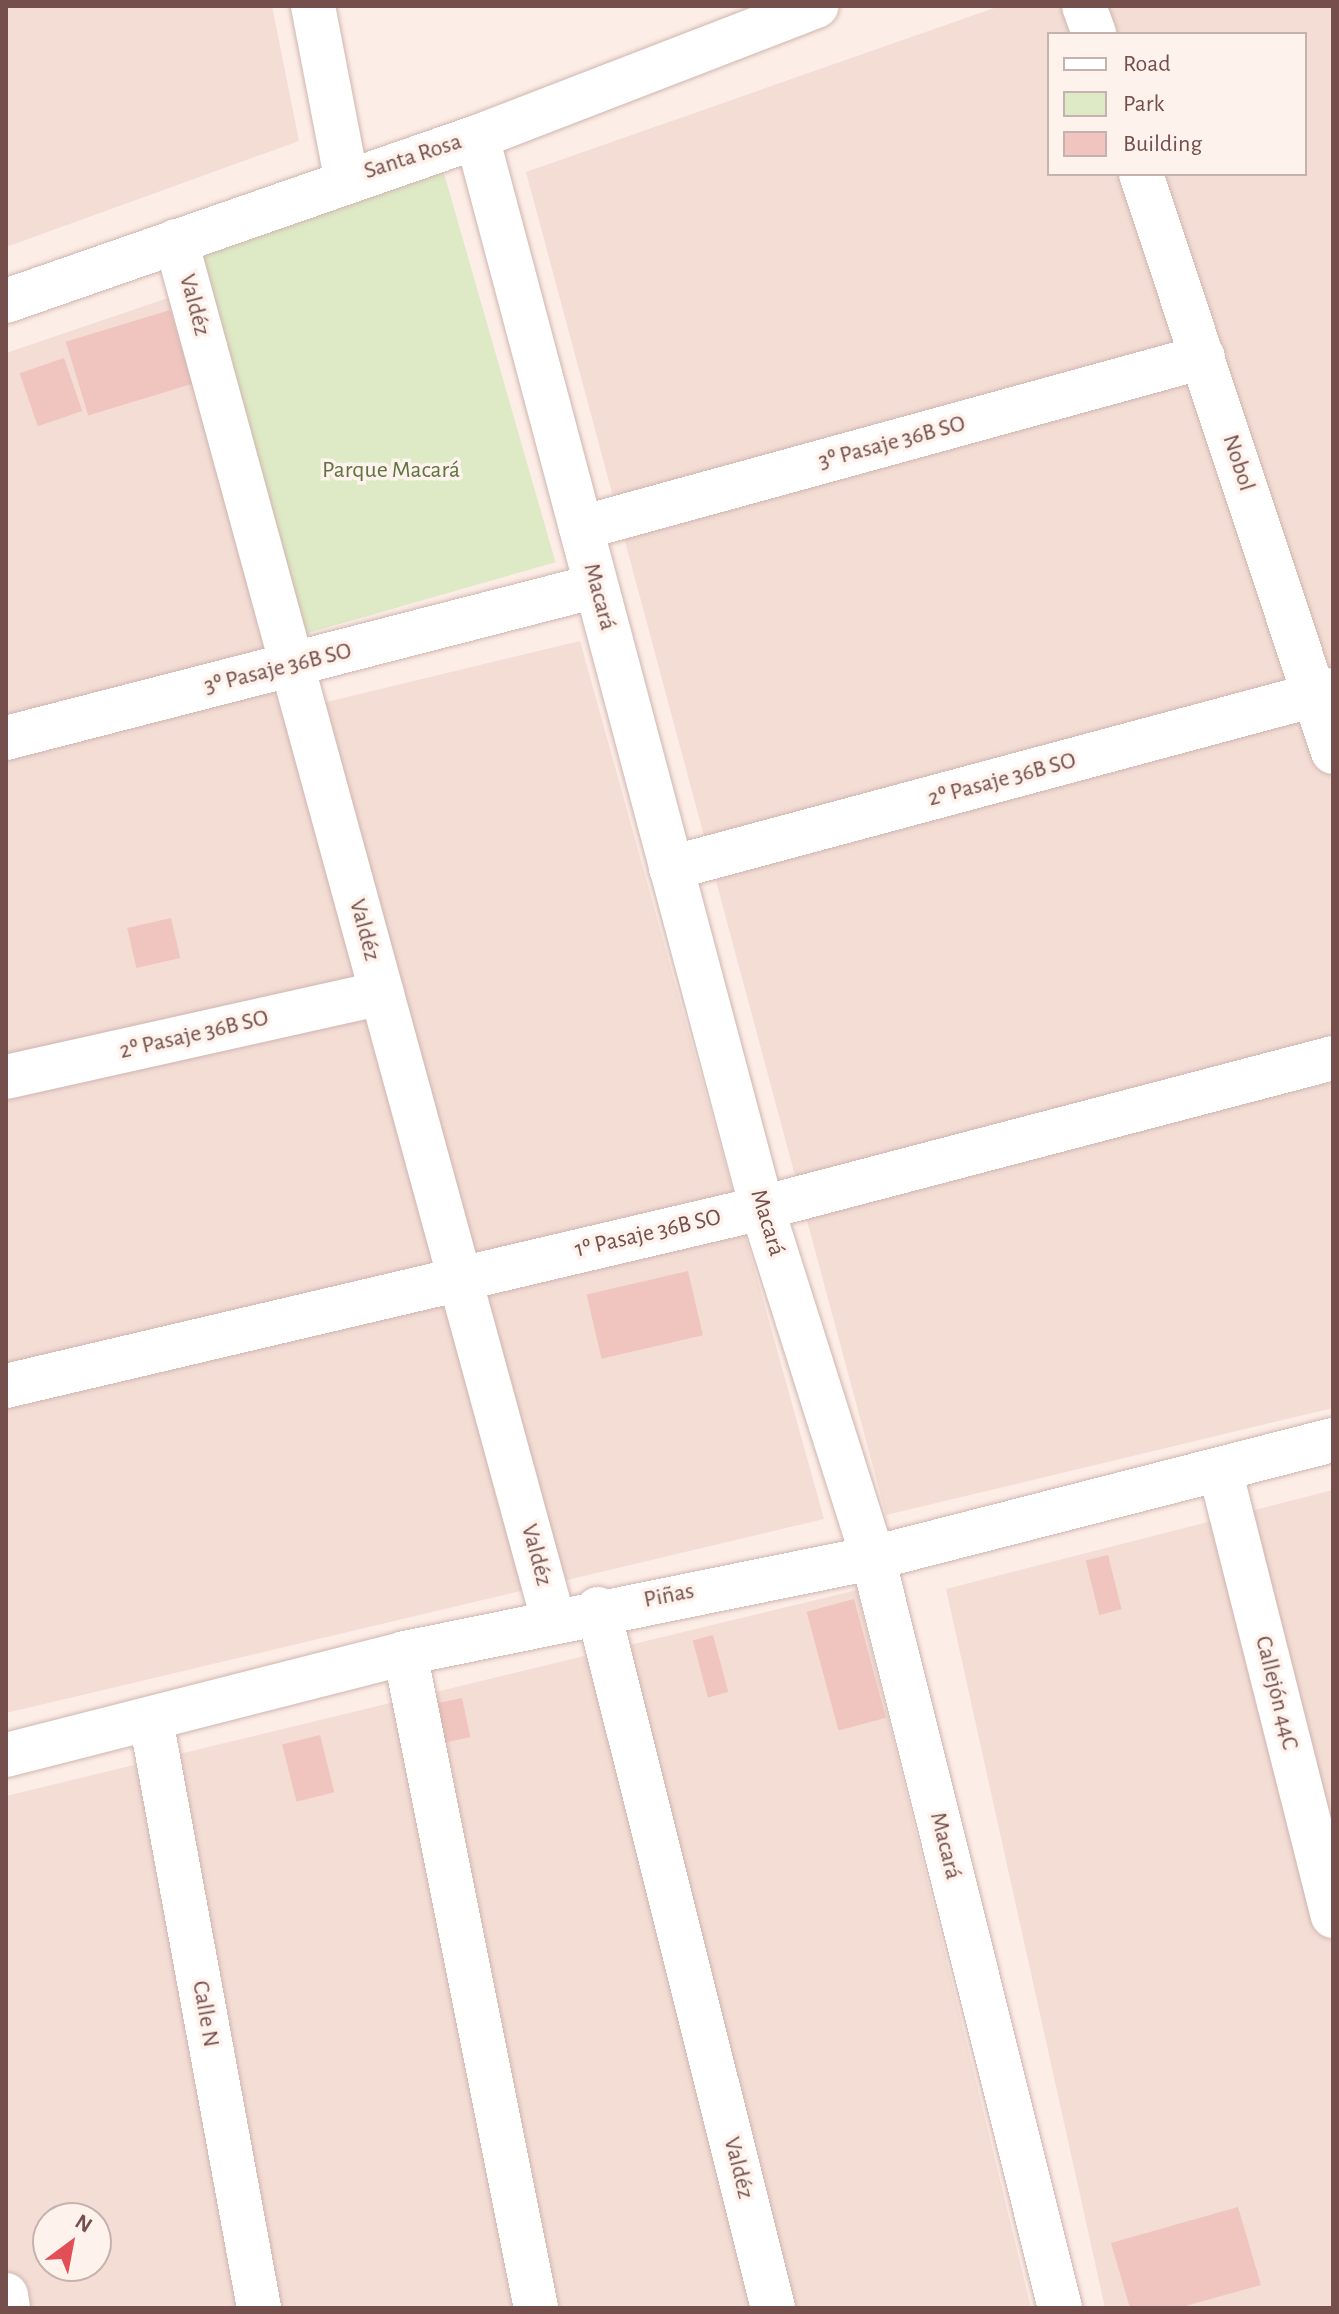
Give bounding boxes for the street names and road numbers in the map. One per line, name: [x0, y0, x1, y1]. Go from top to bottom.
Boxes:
street label: Santa Rosa: [361, 128, 465, 186]
street label: Valdéz: [172, 271, 216, 339]
street label: 3º Pasaje 36B SO: [815, 410, 969, 476]
street label: Nobol: [1215, 431, 1261, 495]
street label: Macará: [576, 560, 622, 634]
street label: 3º Pasaje 36B SO: [201, 637, 355, 701]
street label: 2º Pasaje 36B SO: [925, 746, 1079, 814]
street label: Valdéz: [342, 896, 386, 964]
street label: 2º Pasaje 36B SO: [117, 1004, 271, 1066]
street label: Macará: [743, 1186, 791, 1260]
street label: 1º Pasaje 36B SO: [572, 1203, 724, 1265]
street label: Valdéz: [514, 1521, 558, 1589]
street label: Piñas: [641, 1577, 697, 1615]
street label: Callejón 44C: [1248, 1633, 1304, 1753]
street label: Macará: [923, 1809, 967, 1883]
street label: Calle N: [185, 1979, 225, 2049]
street label: Valdéz: [716, 2134, 760, 2202]

